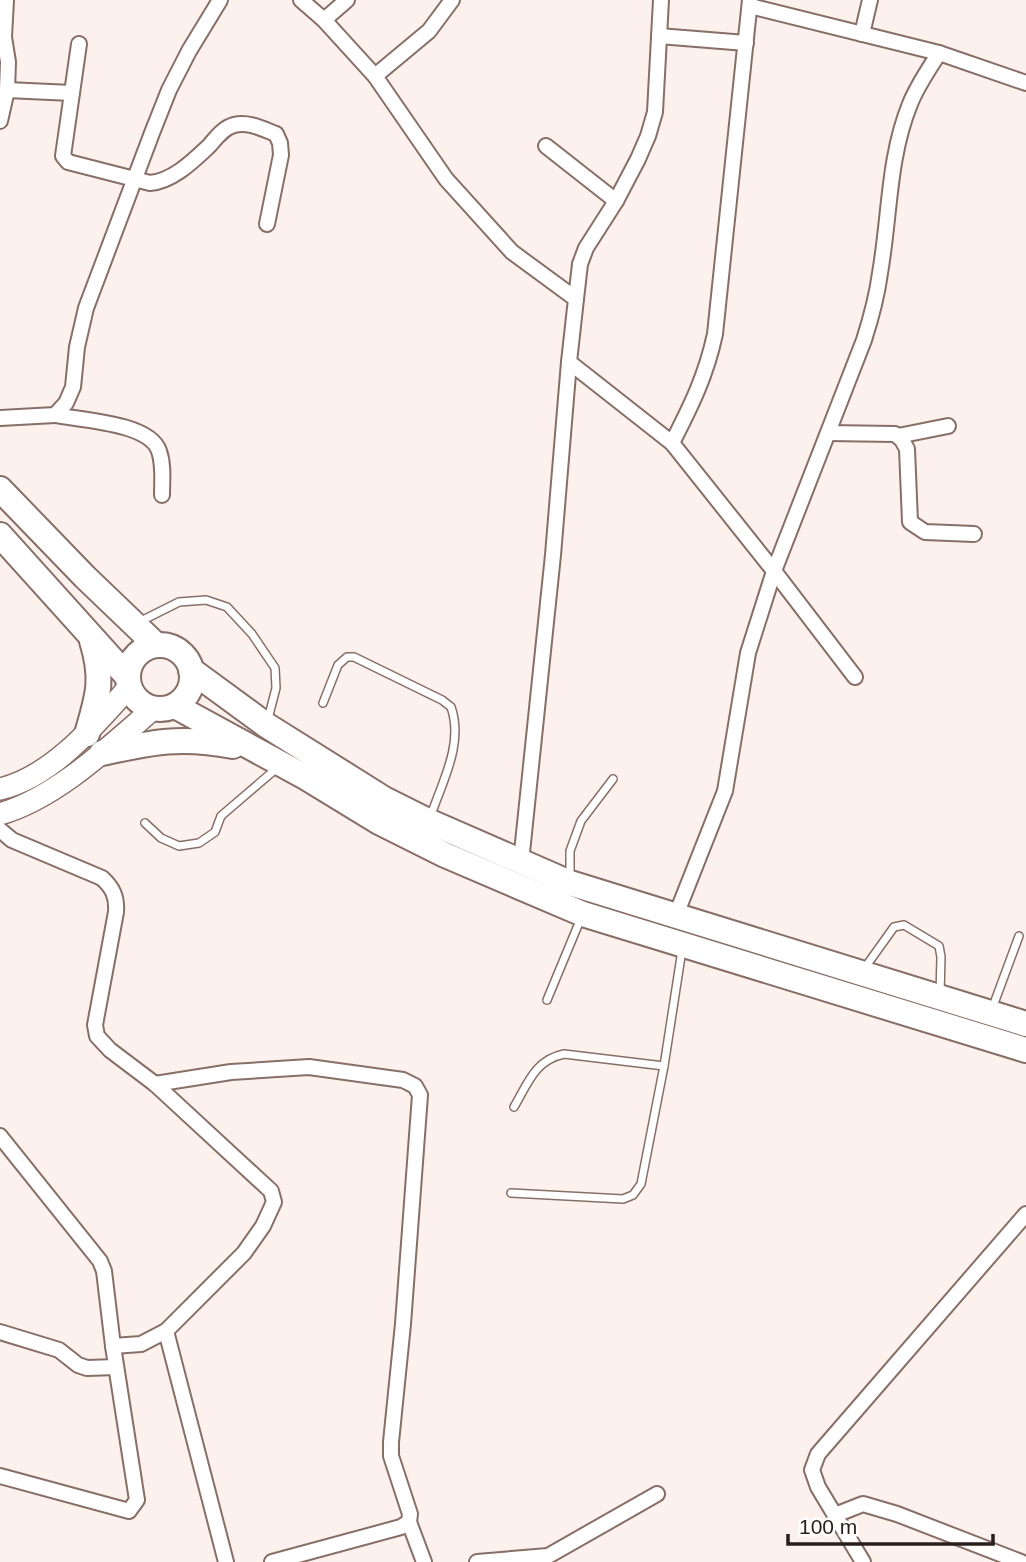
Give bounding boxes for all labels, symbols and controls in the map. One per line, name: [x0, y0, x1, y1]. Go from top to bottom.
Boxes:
scale bar: [788, 1502, 993, 1546]
text: 100 m: [799, 1515, 857, 1538]

